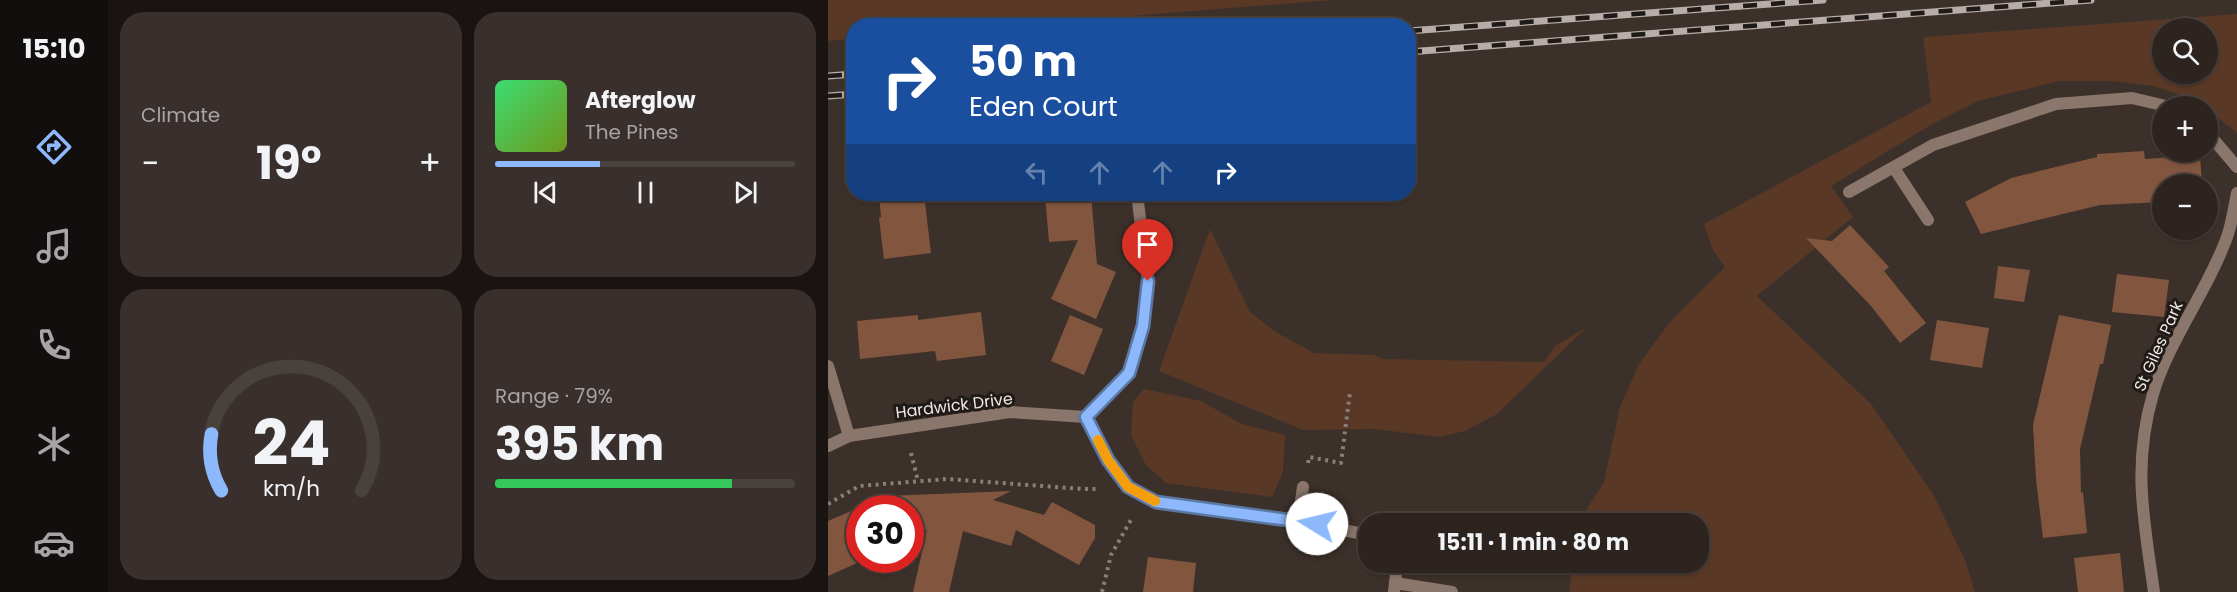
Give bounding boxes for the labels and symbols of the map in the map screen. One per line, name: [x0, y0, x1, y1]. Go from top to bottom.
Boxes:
pin: [1122, 219, 1173, 281]
street label: St Giles Park: [2128, 297, 2189, 395]
street label: Hardwick Drive: [894, 387, 1014, 424]
position arrow: [1285, 492, 1349, 556]
speed limit sign: 30: [846, 495, 924, 573]

